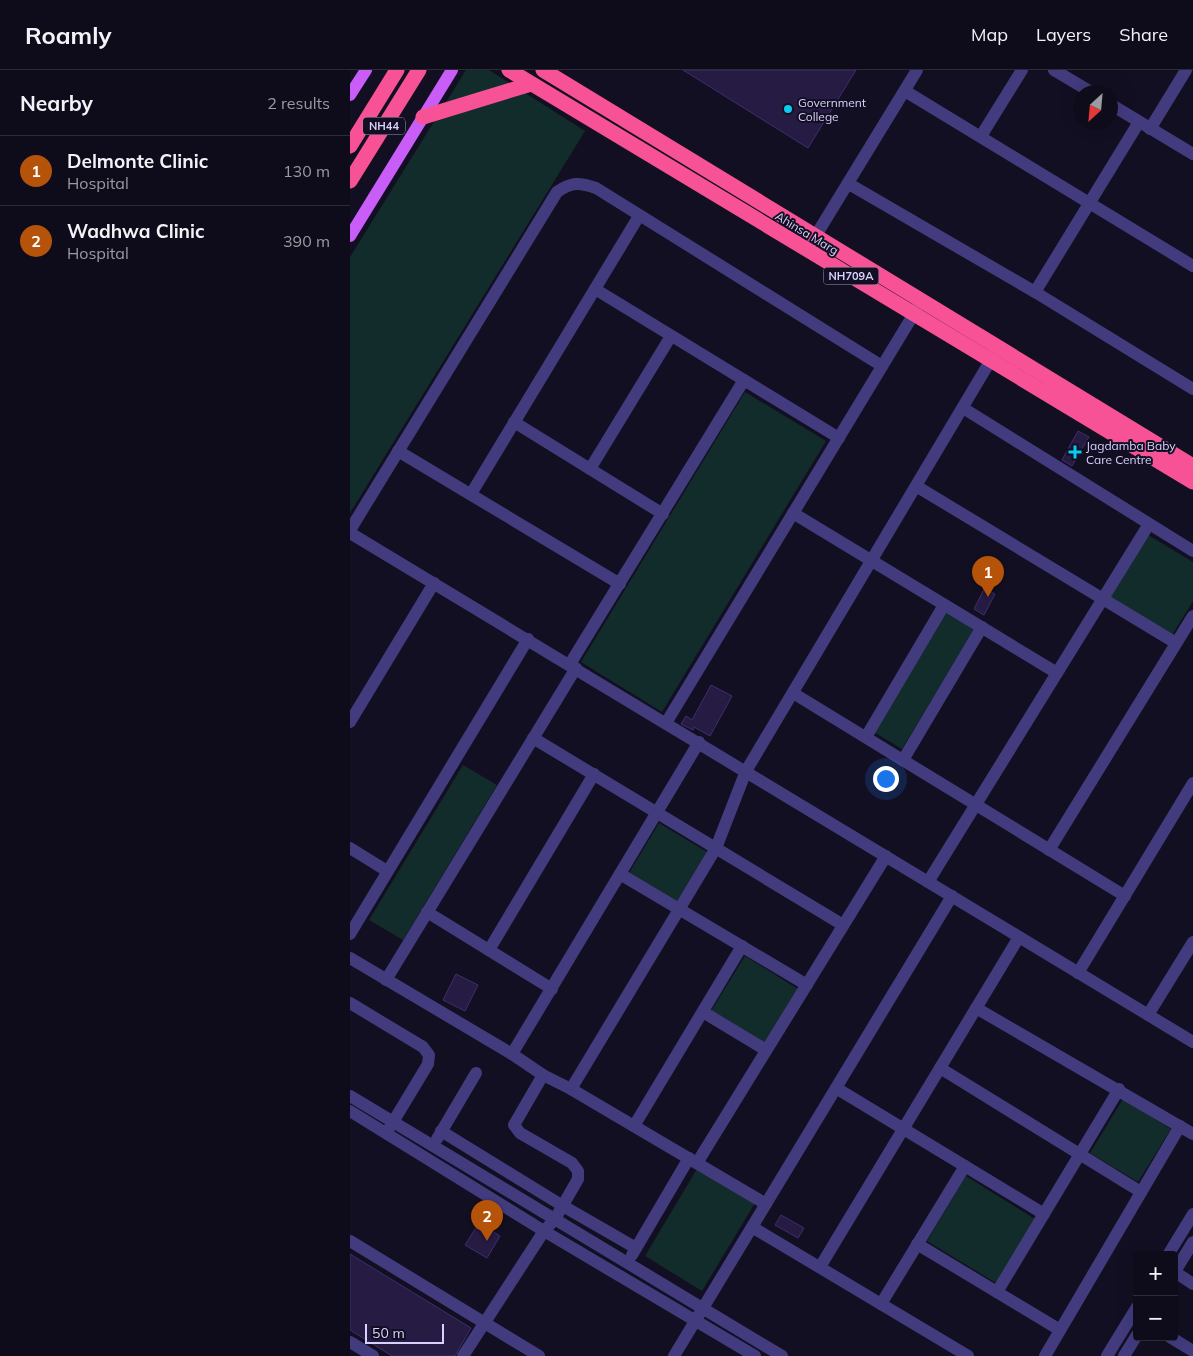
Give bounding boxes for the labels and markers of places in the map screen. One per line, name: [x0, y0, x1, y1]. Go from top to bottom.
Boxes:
place label: Government College: [798, 95, 866, 124]
marker: Government College: [782, 103, 794, 115]
place label: Jagdamba Baby Care Centre: [1086, 438, 1176, 467]
marker: Jagdamba Baby Care Centre: [1068, 445, 1082, 459]
pin: 1: [972, 556, 1004, 597]
pin: 2: [471, 1200, 503, 1241]

